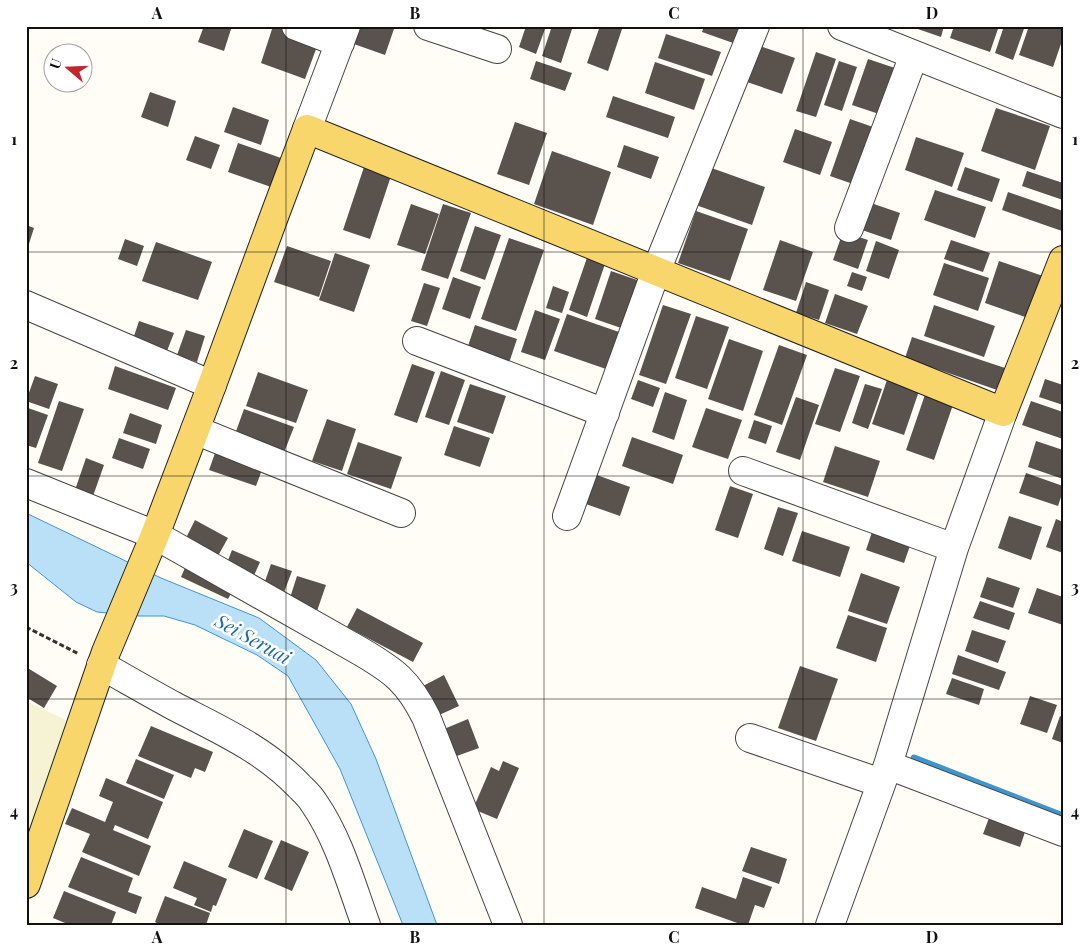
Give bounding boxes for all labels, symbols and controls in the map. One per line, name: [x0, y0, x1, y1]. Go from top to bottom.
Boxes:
text: A: [151, 2, 163, 23]
text: B: [410, 2, 421, 23]
text: C: [668, 2, 680, 23]
text: D: [926, 2, 938, 23]
north arrow: [42, 42, 92, 92]
text: U: [45, 56, 66, 71]
text: 1: [11, 128, 17, 149]
text: 1: [1072, 128, 1078, 149]
text: 2: [10, 352, 18, 373]
text: 2: [1071, 352, 1079, 373]
text: 3: [10, 576, 18, 597]
text: 3: [1071, 576, 1079, 597]
water label: Sei Seruai: [210, 606, 297, 670]
text: 4: [10, 800, 18, 821]
text: 4: [1071, 800, 1079, 821]
text: A: [151, 926, 163, 947]
text: B: [410, 926, 421, 947]
text: C: [668, 926, 680, 947]
text: D: [926, 926, 938, 947]

